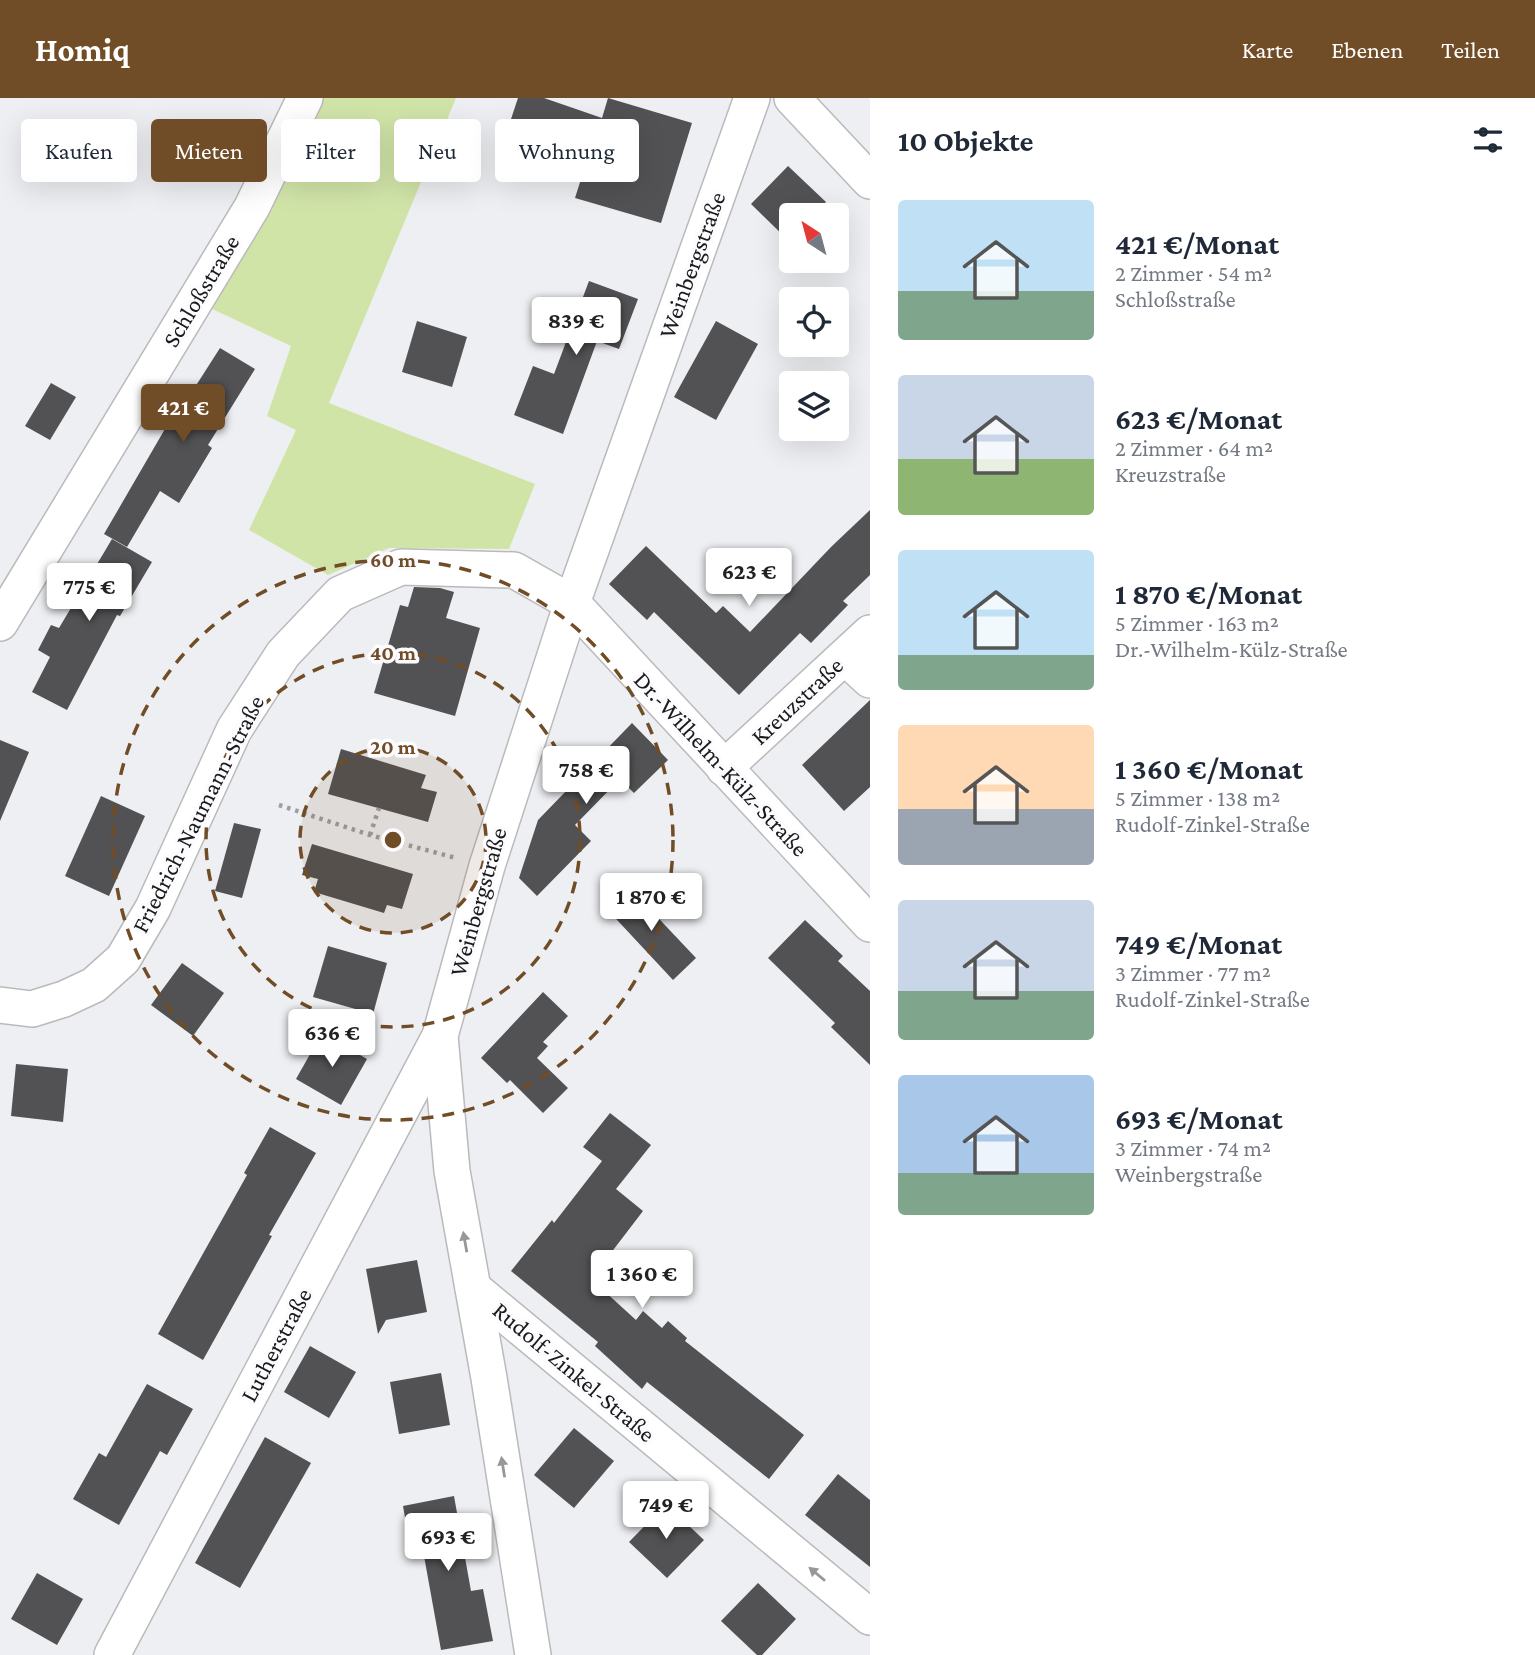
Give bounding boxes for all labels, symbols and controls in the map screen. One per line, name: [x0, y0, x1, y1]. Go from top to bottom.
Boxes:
text: Homiq: [35, 31, 130, 68]
text: Karte: [1242, 36, 1293, 63]
text: Ebenen: [1331, 36, 1403, 63]
text: Teilen: [1441, 36, 1500, 63]
chip: Kaufen: [21, 119, 137, 182]
chip: Mieten: [151, 119, 267, 182]
chip: Filter: [281, 119, 380, 182]
chip: Neu: [394, 119, 481, 182]
chip: Wohnung: [495, 119, 639, 182]
icon: filters: [1469, 121, 1507, 159]
text: 10 Objekte: [898, 124, 1033, 157]
street label: Weinbergstraße: [653, 188, 730, 342]
north arrow: [779, 203, 849, 273]
map controls: [779, 203, 849, 441]
text: 421 €/Monat: [1115, 227, 1279, 260]
icon: home: [954, 228, 1038, 312]
street label: Schloßstraße: [157, 230, 245, 352]
text: 2 Zimmer · 54 m²: [1115, 260, 1272, 286]
text: Schloßstraße: [1115, 286, 1236, 312]
button: locate: [779, 287, 849, 357]
pin: 839 €: [527, 298, 625, 357]
text: 839 €: [548, 307, 604, 333]
button: layers: [779, 371, 849, 441]
pin: 421 €: [134, 384, 232, 444]
text: 421 €: [157, 394, 209, 420]
text: 623 €/Monat: [1115, 402, 1282, 435]
icon: home: [954, 403, 1038, 487]
text: 2 Zimmer · 64 m²: [1115, 435, 1273, 461]
text: Kreuzstraße: [1115, 461, 1226, 487]
text: 60 m: [370, 548, 416, 572]
pin: 623 €: [700, 548, 798, 608]
text: 623 €: [722, 558, 776, 584]
pin: 775 €: [40, 564, 138, 623]
text: 775 €: [63, 573, 115, 599]
text: 1 870 €/Monat: [1115, 577, 1302, 610]
icon: home: [954, 578, 1038, 662]
text: 5 Zimmer · 163 m²: [1115, 610, 1279, 636]
text: Dr.-Wilhelm-Külz-Straße: [1115, 636, 1348, 662]
text: 40 m: [370, 641, 416, 665]
street label: Kreuzstraße: [745, 651, 848, 750]
street label: Dr.-Wilhelm-Külz-Straße: [629, 666, 814, 862]
street label: Friedrich-Naumann-Straße: [126, 691, 269, 937]
text: 20 m: [370, 735, 416, 759]
pin: 758 €: [537, 746, 635, 806]
text: 1 360 €/Monat: [1115, 752, 1303, 785]
icon: home: [954, 753, 1038, 837]
text: 758 €: [559, 756, 614, 782]
text: 5 Zimmer · 138 m²: [1115, 785, 1280, 811]
text: Rudolf-Zinkel-Straße: [1115, 811, 1310, 837]
street label: Weinbergstraße: [443, 824, 512, 979]
centre of rings: [381, 828, 405, 852]
pin: 1 870 €: [586, 874, 716, 933]
text: 1 870 €: [616, 883, 686, 909]
text: 749 €/Monat: [1115, 927, 1282, 960]
icon: home: [954, 928, 1038, 1012]
text: 3 Zimmer · 77 m²: [1115, 960, 1271, 986]
text: Rudolf-Zinkel-Straße: [1115, 986, 1310, 1012]
pin: 636 €: [283, 1010, 381, 1069]
text: 636 €: [304, 1019, 360, 1045]
text: 693 €/Monat: [1115, 1102, 1283, 1135]
icon: home: [954, 1103, 1038, 1187]
text: 3 Zimmer · 74 m²: [1115, 1135, 1271, 1161]
text: Weinbergstraße: [1115, 1161, 1262, 1187]
one-way arrow: [459, 1231, 470, 1253]
pin: 1 360 €: [577, 1250, 707, 1310]
text: 1 360 €: [607, 1260, 677, 1286]
street label: Lutherstraße: [234, 1283, 317, 1406]
street label: Rudolf-Zinkel-Straße: [488, 1296, 661, 1447]
one-way arrow: [497, 1456, 508, 1478]
pin: 749 €: [617, 1482, 715, 1541]
text: 749 €: [639, 1491, 693, 1517]
pin: 693 €: [399, 1514, 497, 1573]
text: 693 €: [421, 1523, 475, 1549]
one-way arrow: [809, 1566, 827, 1581]

